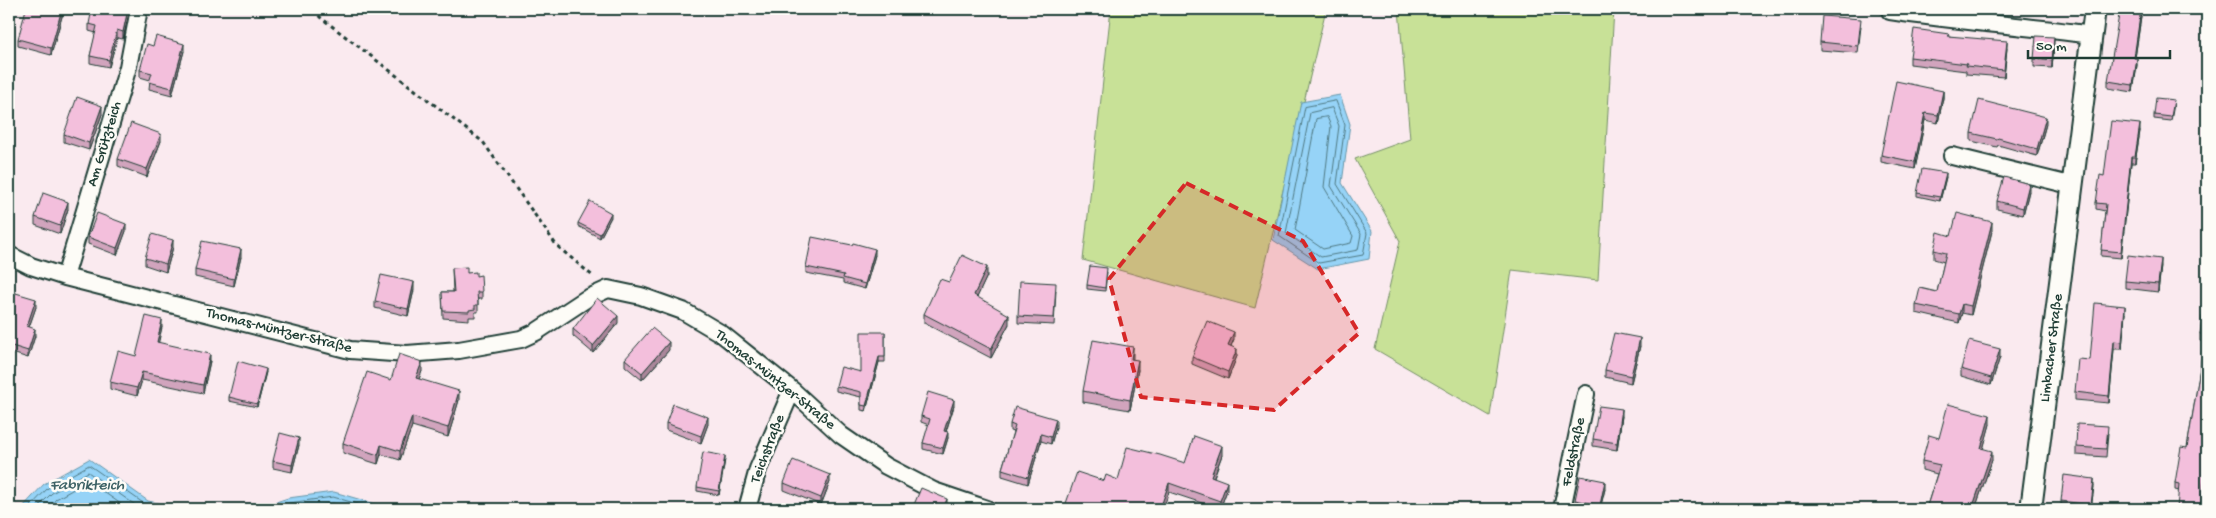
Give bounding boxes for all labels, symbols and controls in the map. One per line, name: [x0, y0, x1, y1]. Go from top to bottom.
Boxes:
scale bar: [2028, 28, 2171, 60]
text: 50 m: [2036, 38, 2067, 56]
street label: Am Grützteich: [84, 99, 126, 189]
street label: Limbacher Straße: [2036, 293, 2068, 403]
street label: Thomas-Müntzer-Straße: [203, 304, 354, 358]
street label: Thomas-Müntzer-Straße: [710, 325, 839, 434]
street label: Teichstraße: [746, 412, 789, 487]
street label: Feldstraße: [1558, 416, 1590, 489]
water label: Fabrikteich: [50, 477, 124, 496]

